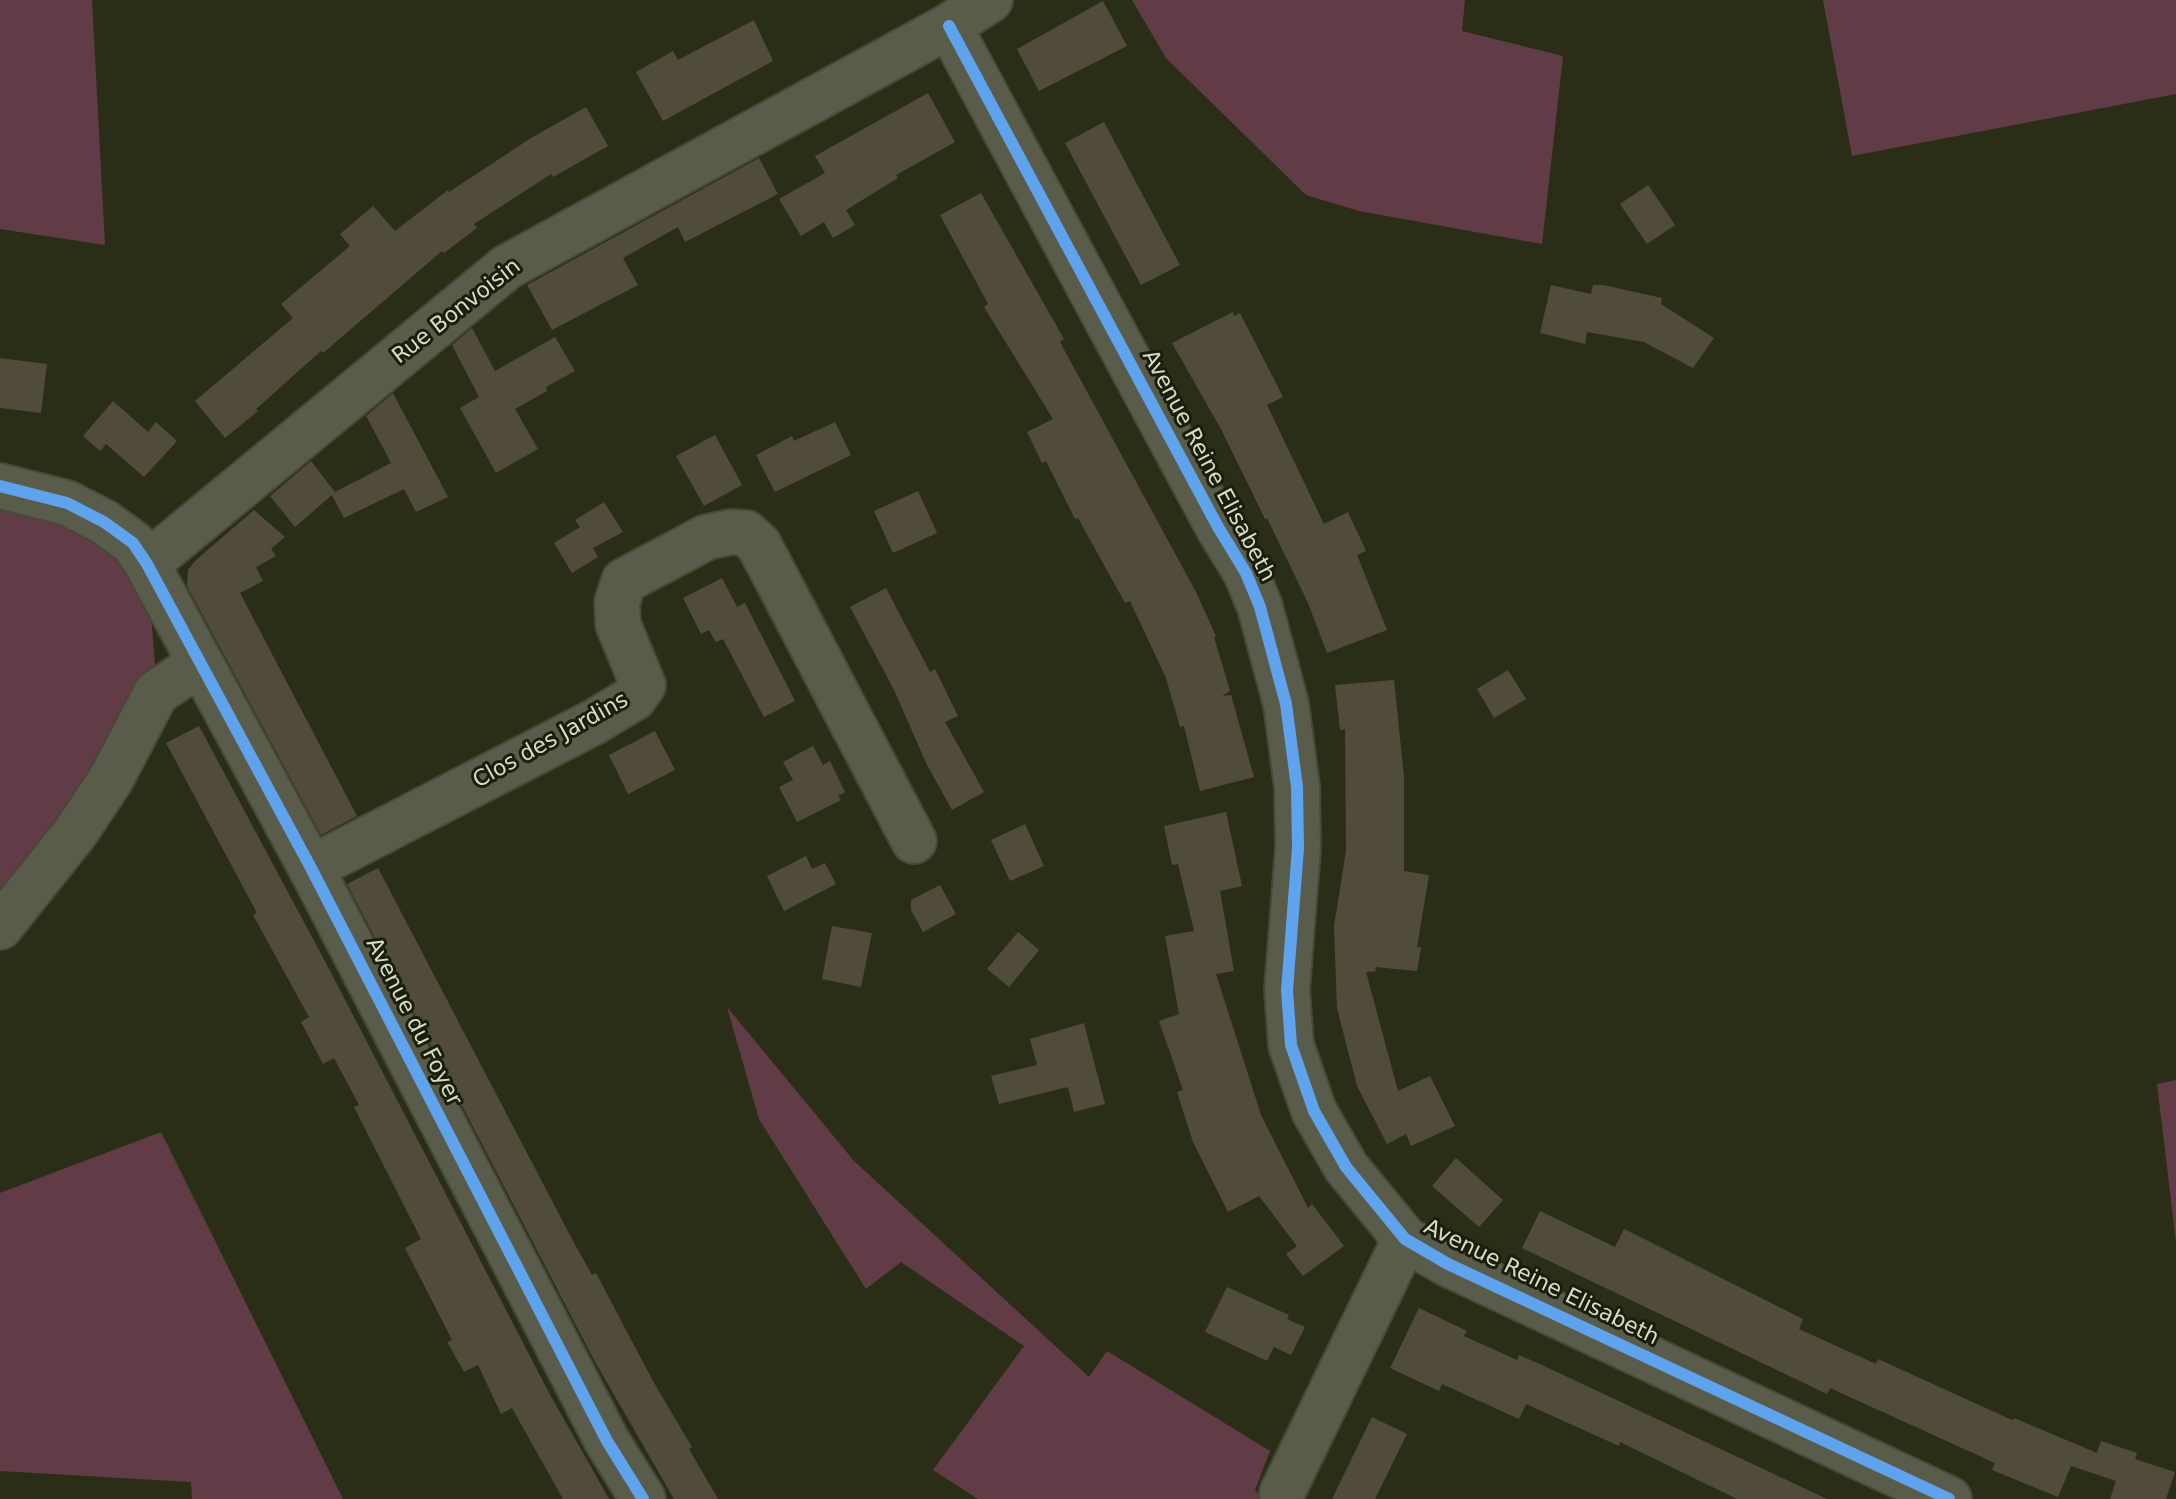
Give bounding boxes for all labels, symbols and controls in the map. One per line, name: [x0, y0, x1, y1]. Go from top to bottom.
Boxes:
street label: Rue Bonvoisin: [388, 254, 526, 370]
street label: Avenue Reine Elisabeth: [1136, 346, 1280, 586]
street label: Clos des Jardins: [469, 687, 633, 795]
street label: Avenue du Foyer: [359, 934, 467, 1110]
street label: Avenue Reine Elisabeth: [1419, 1215, 1663, 1351]

